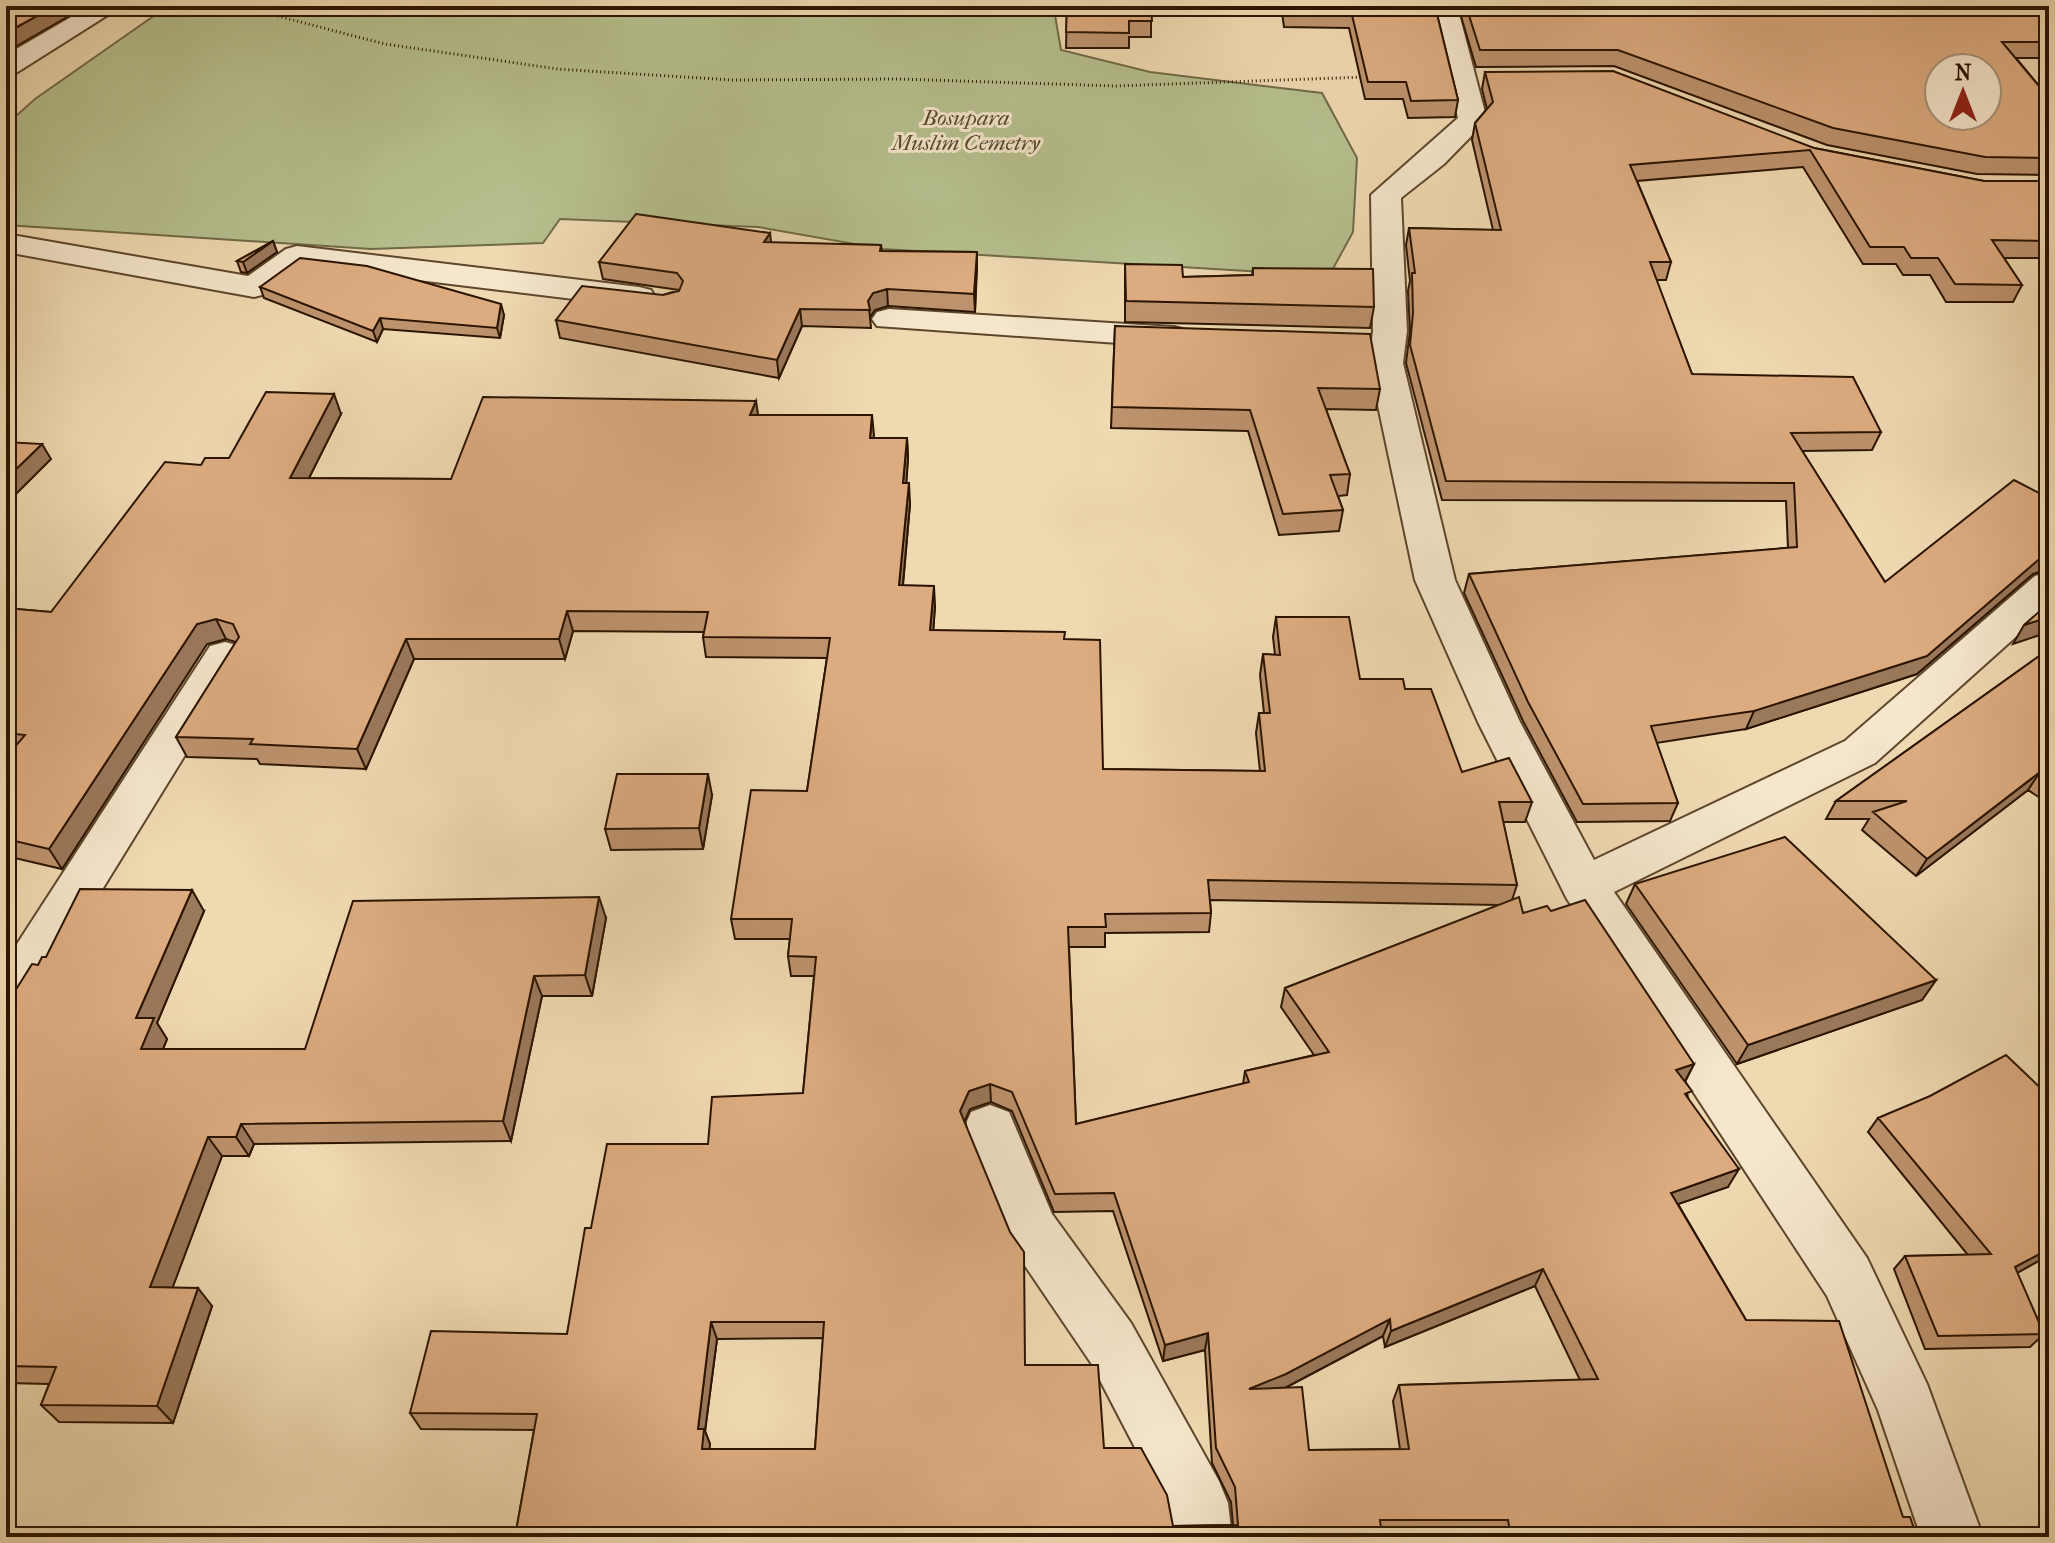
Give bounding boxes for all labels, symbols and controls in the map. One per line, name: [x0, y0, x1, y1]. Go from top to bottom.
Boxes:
north arrow: [1923, 52, 2003, 132]
text: N: [1955, 60, 1972, 86]
park label: Bosupara Muslim Cemetry: [890, 105, 1041, 156]

